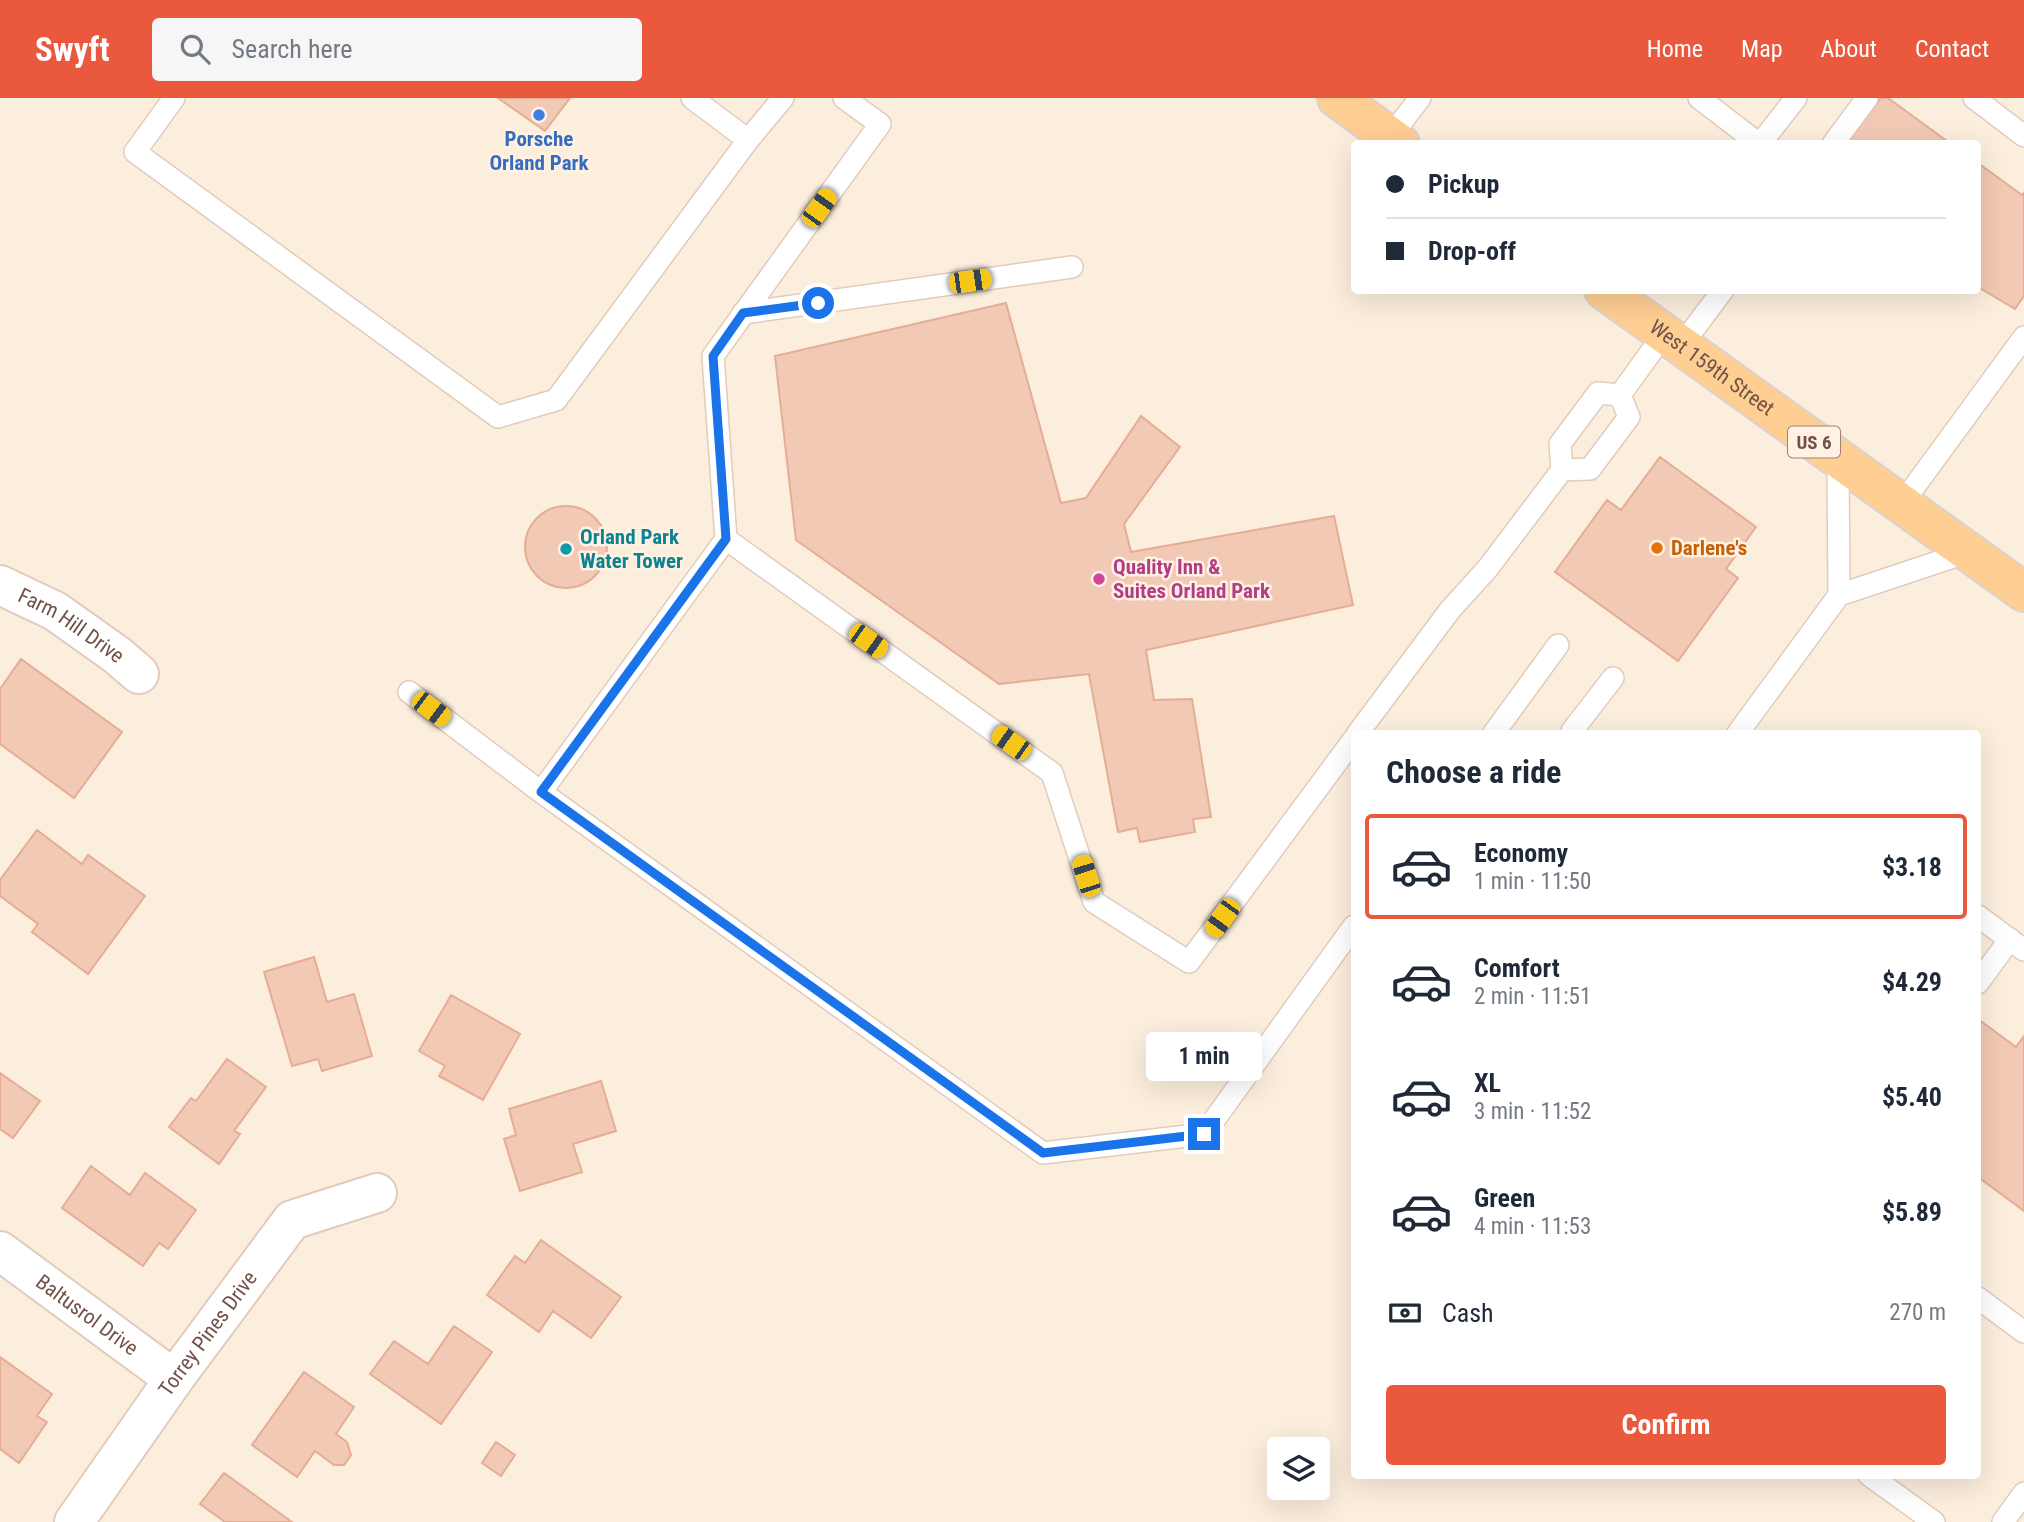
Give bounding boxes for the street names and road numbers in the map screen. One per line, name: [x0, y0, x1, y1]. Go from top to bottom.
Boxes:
street label: West 159th Street: [1645, 315, 1779, 421]
road number: US 6: [1788, 426, 1840, 458]
street label: Farm Hill Drive: [14, 583, 129, 668]
street label: Torrey Pines Drive: [154, 1266, 262, 1401]
street label: Baltusrol Drive: [31, 1270, 143, 1361]

